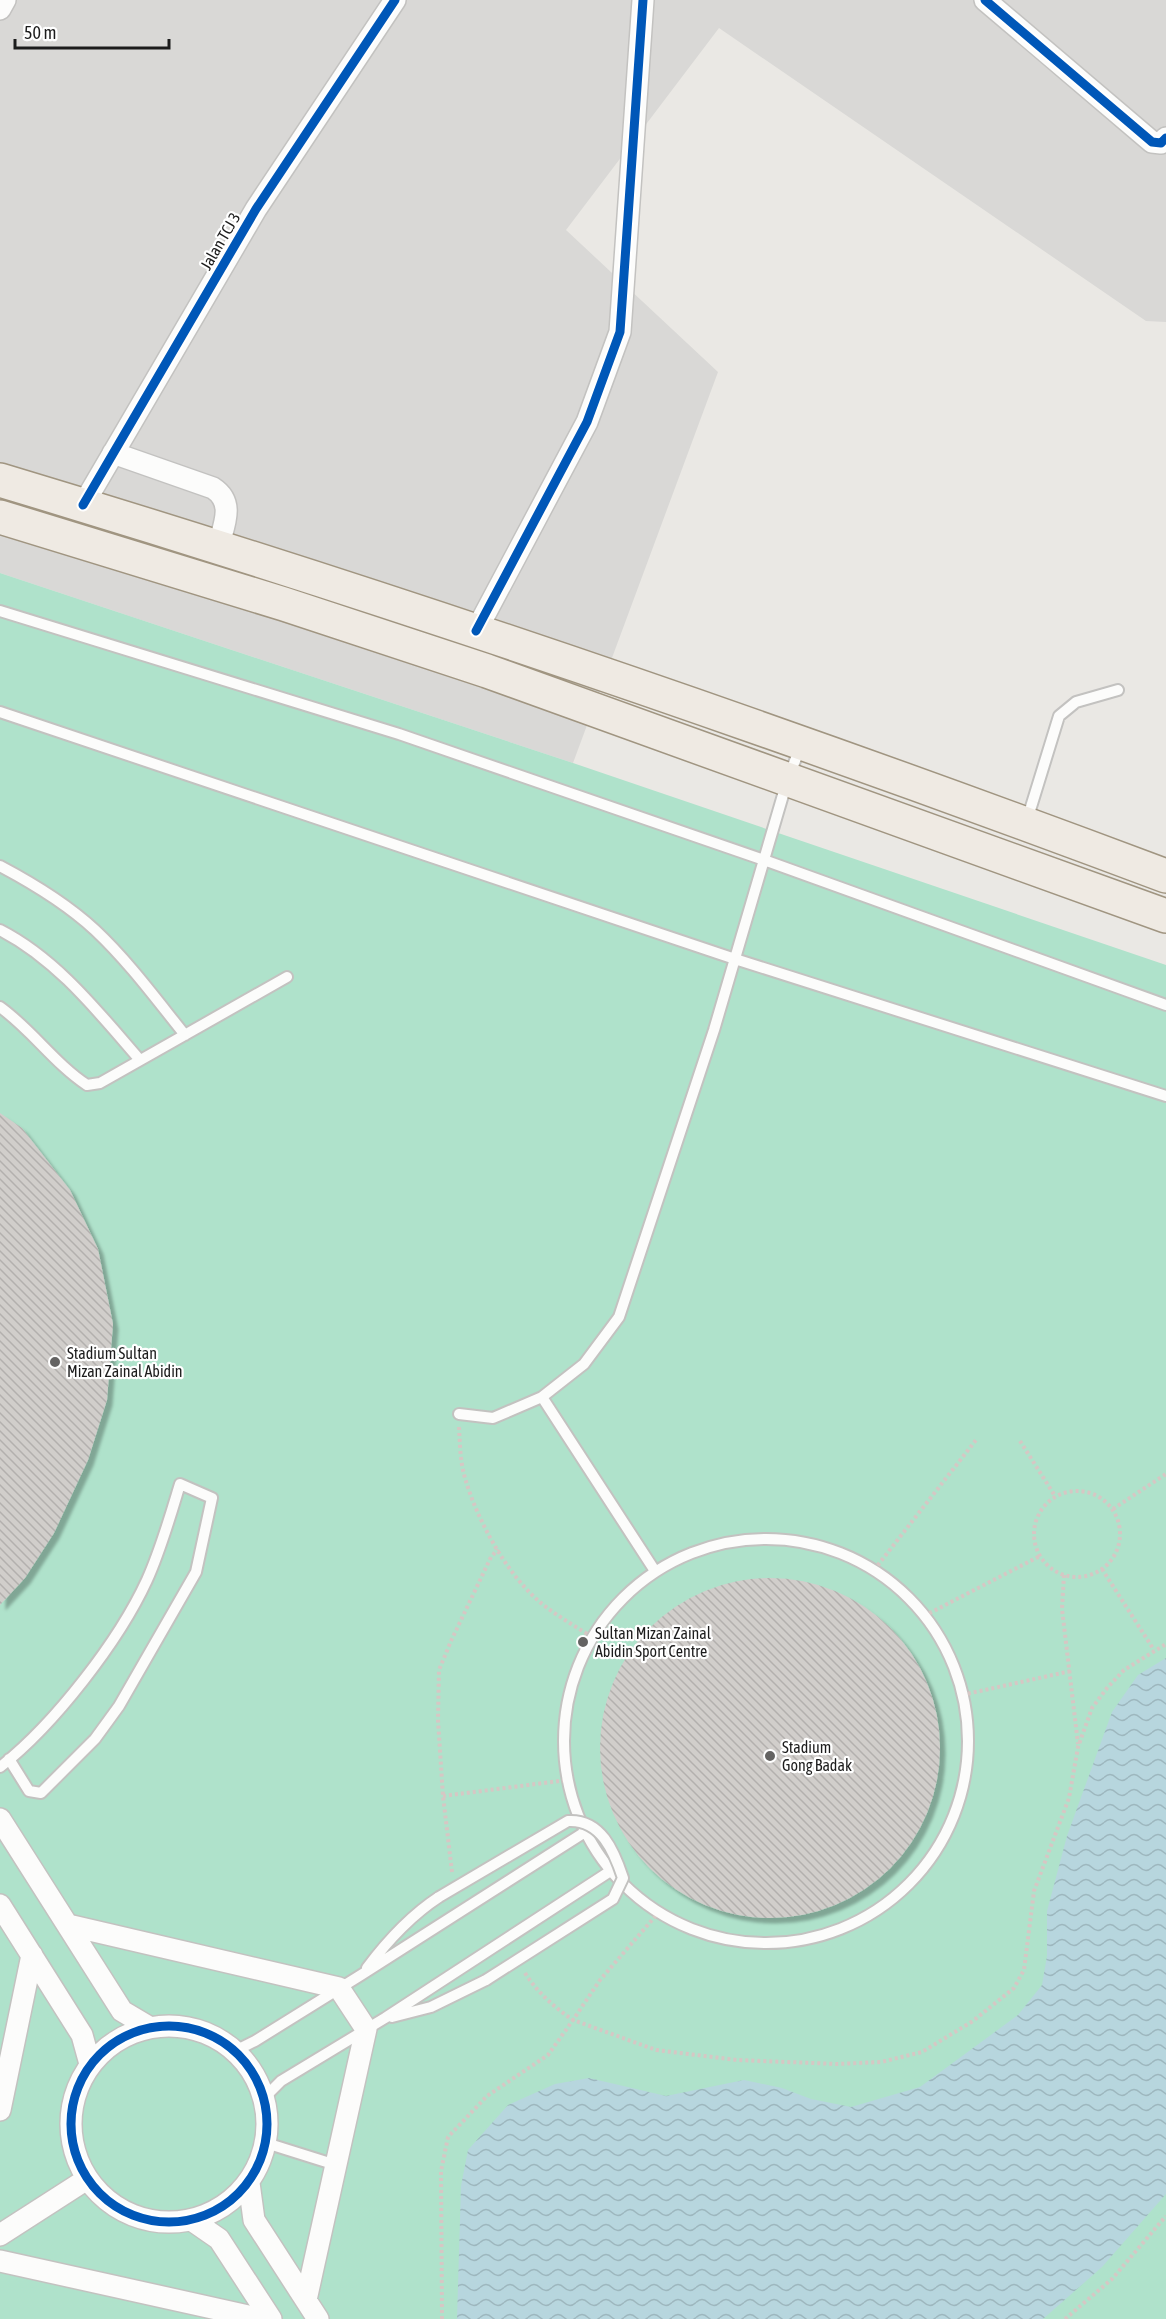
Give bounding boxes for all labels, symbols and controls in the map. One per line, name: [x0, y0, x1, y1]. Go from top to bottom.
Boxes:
scale bar: [15, 12, 170, 50]
text: 50 m: [24, 22, 56, 43]
street label: Jalan TCJ 3: [196, 209, 244, 273]
place label: Stadium Sultan Mizan Zainal Abidin: [67, 1344, 183, 1380]
marker: Stadium Sultan Mizan Zainal Abidin: [48, 1355, 62, 1369]
place label: Sultan Mizan Zainal Abidin Sport Centre: [595, 1624, 712, 1661]
marker: Sultan Mizan Zainal Abidin Sport Centre: [576, 1635, 590, 1649]
place label: Stadium Gong Badak: [782, 1738, 852, 1775]
marker: Stadium Gong Badak: [763, 1749, 777, 1763]

